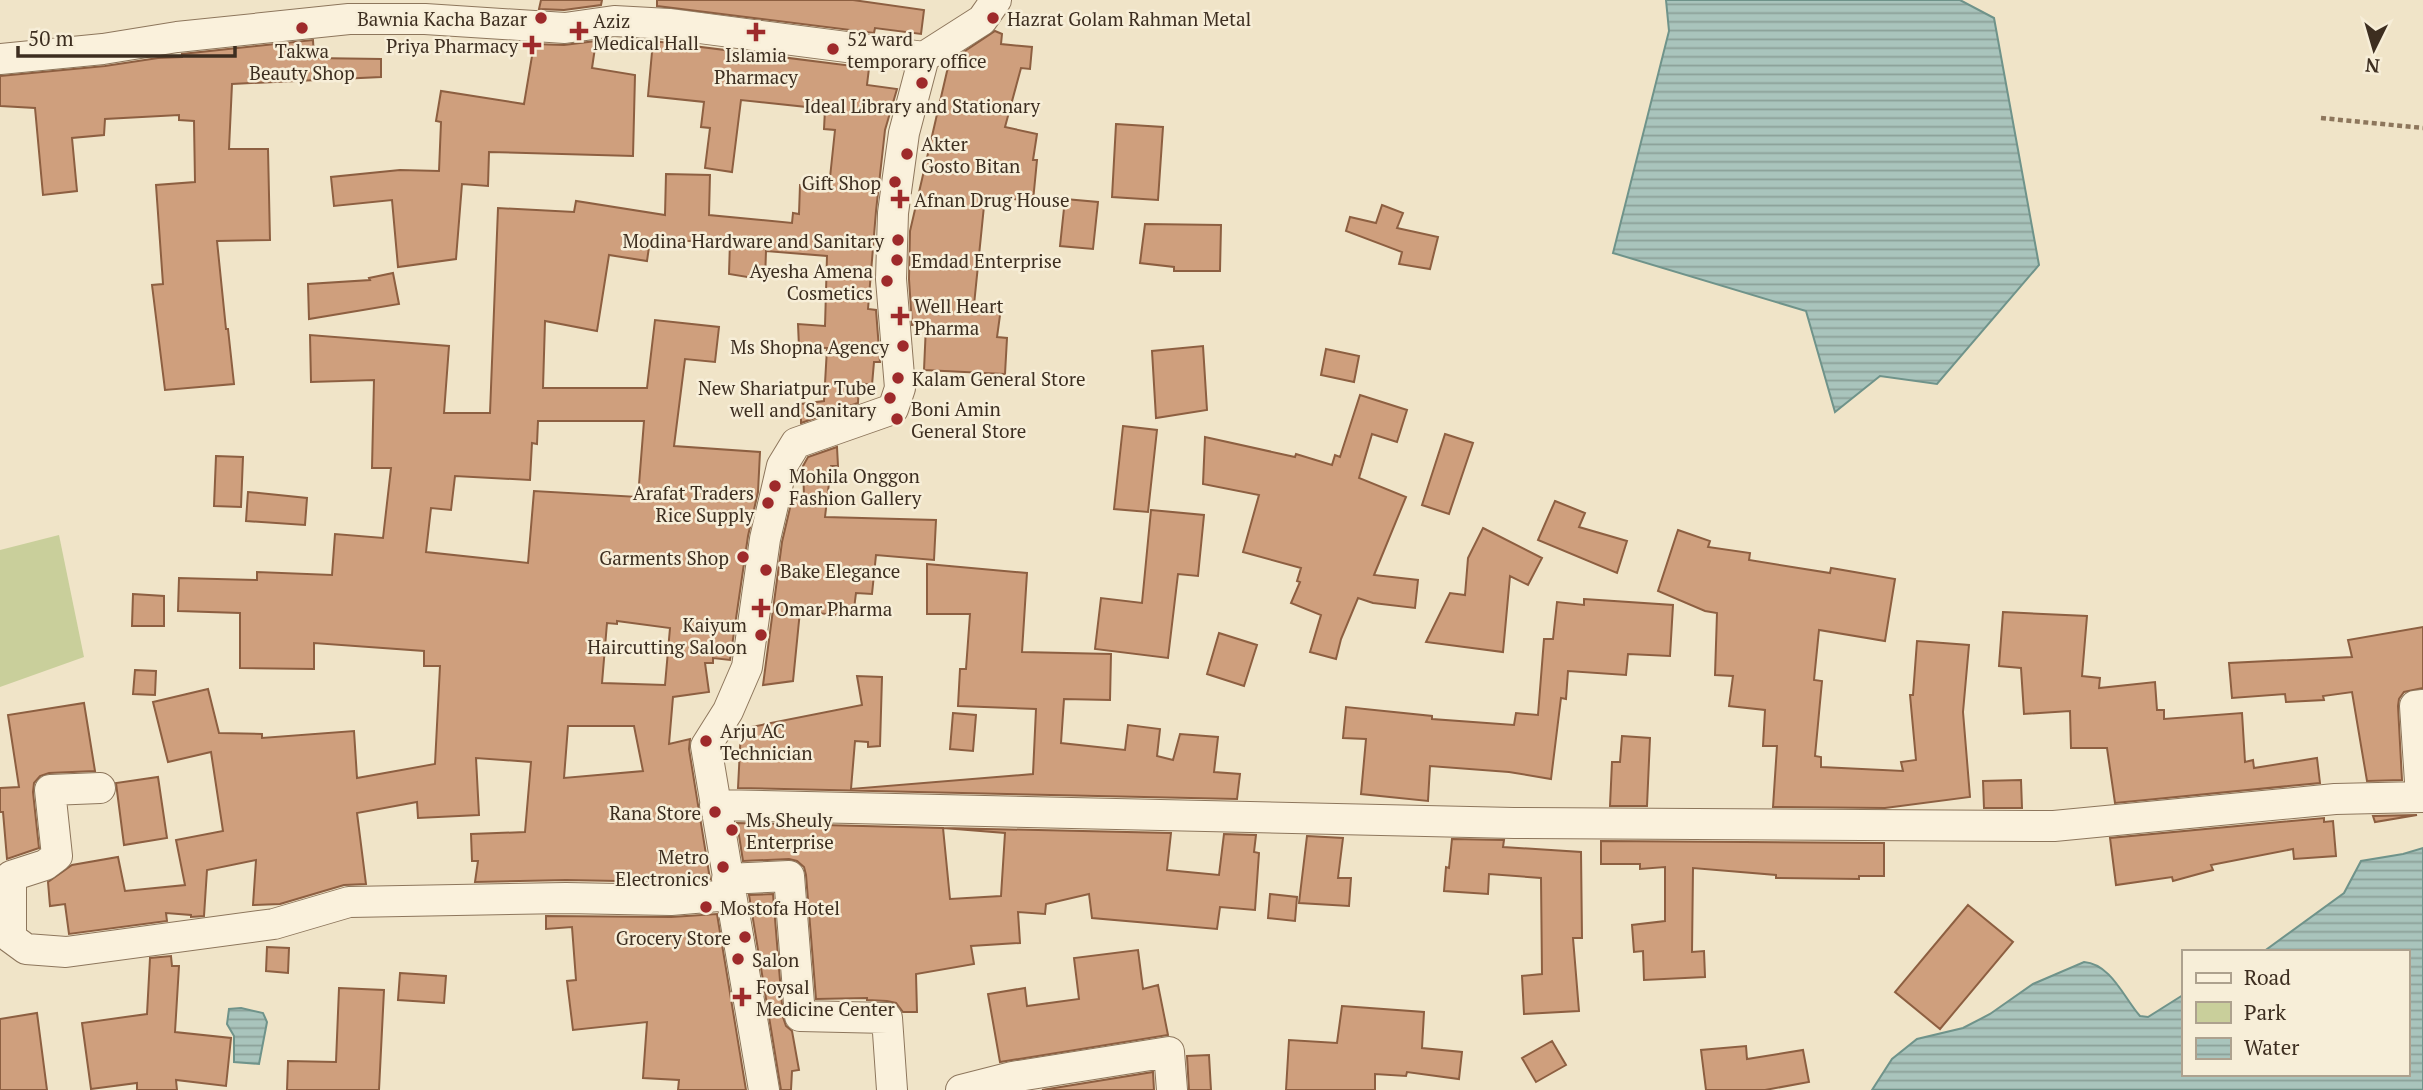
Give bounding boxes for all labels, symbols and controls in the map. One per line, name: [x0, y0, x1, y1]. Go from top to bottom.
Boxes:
place label: Bawnia Kacha Bazar: [357, 6, 528, 31]
place label: Hazrat Golam Rahman Metal: [1007, 6, 1251, 31]
place label: Aziz Medical Hall: [593, 8, 699, 55]
marker: Bawnia Kacha Bazar: [533, 10, 549, 26]
marker: Hazrat Golam Rahman Metal: [985, 10, 1001, 26]
scale bar: [18, 14, 234, 58]
north arrow: [2339, 14, 2409, 84]
marker: Takwa Beauty Shop: [294, 20, 310, 36]
marker: Aziz Medical Hall: [571, 23, 587, 39]
text: 50 m: [28, 24, 74, 52]
marker: Islamia Pharmacy: [748, 24, 764, 40]
place label: 52 ward temporary office: [847, 26, 986, 73]
place label: Priya Pharmacy: [386, 33, 518, 58]
marker: Priya Pharmacy: [524, 37, 540, 53]
place label: Takwa Beauty Shop: [249, 38, 355, 85]
marker: 52 ward temporary office: [825, 41, 841, 57]
place label: Islamia Pharmacy: [714, 42, 798, 89]
text: N: [2364, 53, 2381, 80]
marker: Ideal Library and Stationary: [914, 75, 930, 91]
place label: Ideal Library and Stationary: [804, 93, 1040, 118]
place label: Akter Gosto Bitan: [921, 131, 1020, 178]
marker: Akter Gosto Bitan: [899, 146, 915, 162]
place label: Gift Shop: [802, 170, 881, 195]
marker: Gift Shop: [887, 174, 903, 190]
place label: Afnan Drug House: [914, 187, 1070, 212]
marker: Afnan Drug House: [892, 191, 908, 207]
place label: Modina Hardware and Sanitary: [622, 228, 884, 253]
marker: Modina Hardware and Sanitary: [890, 232, 906, 248]
place label: Emdad Enterprise: [911, 248, 1062, 273]
marker: Emdad Enterprise: [889, 252, 905, 268]
place label: Ayesha Amena Cosmetics: [750, 258, 873, 305]
marker: Ayesha Amena Cosmetics: [879, 273, 895, 289]
place label: Well Heart Pharma: [914, 293, 1003, 340]
marker: Well Heart Pharma: [892, 308, 908, 324]
place label: Ms Shopna Agency: [730, 334, 889, 359]
marker: Ms Shopna Agency: [895, 338, 911, 354]
place label: Kalam General Store: [912, 366, 1086, 391]
marker: Kalam General Store: [890, 370, 906, 386]
place label: New Shariatpur Tube well and Sanitary: [698, 375, 876, 422]
marker: New Shariatpur Tube well and Sanitary: [882, 390, 898, 406]
place label: Boni Amin General Store: [911, 396, 1026, 443]
marker: Boni Amin General Store: [889, 411, 905, 427]
place label: Mohila Onggon Fashion Gallery: [789, 463, 922, 510]
marker: Mohila Onggon Fashion Gallery: [767, 478, 783, 494]
place label: Arafat Traders Rice Supply: [633, 480, 754, 527]
marker: Arafat Traders Rice Supply: [760, 495, 776, 511]
place label: Garments Shop: [599, 545, 729, 570]
marker: Garments Shop: [735, 549, 751, 565]
place label: Bake Elegance: [780, 558, 900, 583]
marker: Bake Elegance: [758, 562, 774, 578]
place label: Omar Pharma: [775, 596, 893, 621]
marker: Omar Pharma: [753, 600, 769, 616]
place label: Kaiyum Haircutting Saloon: [587, 612, 748, 659]
marker: Kaiyum Haircutting Saloon: [753, 627, 769, 643]
place label: Arju AC Technician: [720, 718, 813, 765]
marker: Arju AC Technician: [698, 733, 714, 749]
place label: Rana Store: [609, 800, 701, 825]
marker: Rana Store: [707, 804, 723, 820]
place label: Ms Sheuly Enterprise: [746, 807, 834, 854]
marker: Ms Sheuly Enterprise: [724, 822, 740, 838]
place label: Metro Electronics: [615, 844, 709, 891]
marker: Metro Electronics: [715, 859, 731, 875]
place label: Mostofa Hotel: [720, 895, 840, 920]
marker: Mostofa Hotel: [698, 899, 714, 915]
place label: Grocery Store: [616, 925, 731, 950]
marker: Grocery Store: [737, 929, 753, 945]
place label: Salon: [752, 947, 799, 972]
legend: [2182, 950, 2409, 1076]
marker: Salon: [730, 951, 746, 967]
text: Road: [2244, 963, 2291, 991]
place label: Foysal Medicine Center: [756, 974, 896, 1021]
marker: Foysal Medicine Center: [734, 989, 750, 1005]
text: Park: [2244, 998, 2286, 1026]
text: Water: [2244, 1033, 2299, 1061]

